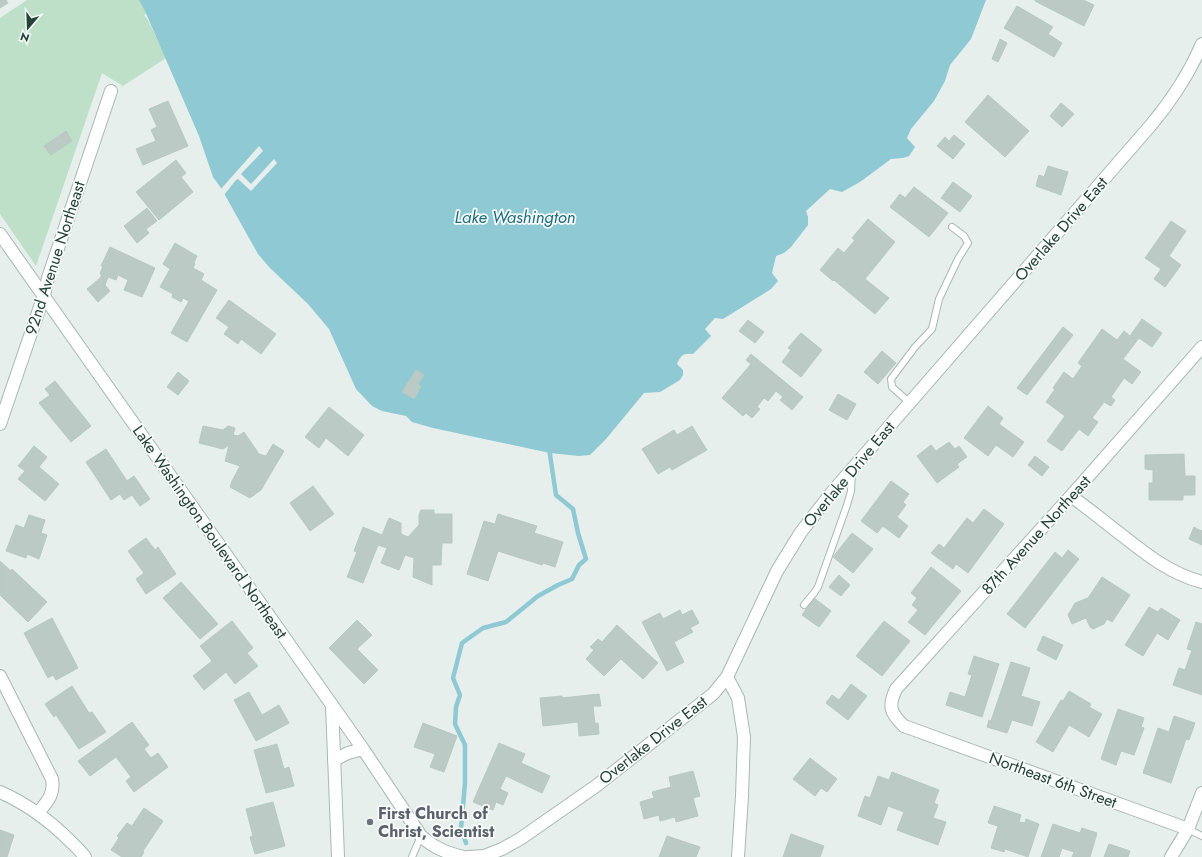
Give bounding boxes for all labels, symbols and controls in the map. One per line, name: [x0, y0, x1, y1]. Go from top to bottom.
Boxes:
north arrow: [8, 8, 48, 48]
text: N: [18, 28, 31, 46]
street label: Overlake Drive East: [1009, 172, 1113, 286]
street label: 92nd Avenue Northeast: [19, 178, 91, 338]
water label: Lake Washington: [455, 205, 575, 229]
street label: Overlake Drive East: [798, 416, 900, 532]
street label: Lake Washington Boulevard Northeast: [127, 421, 293, 644]
street label: 87th Avenue Northeast: [976, 470, 1096, 600]
street label: Overlake Drive East: [594, 690, 712, 790]
street label: Northeast 6th Street: [986, 746, 1120, 814]
place label: First Church of Christ, Scientist: [378, 802, 495, 843]
marker: First Church of Christ, Scientist: [365, 817, 375, 827]

